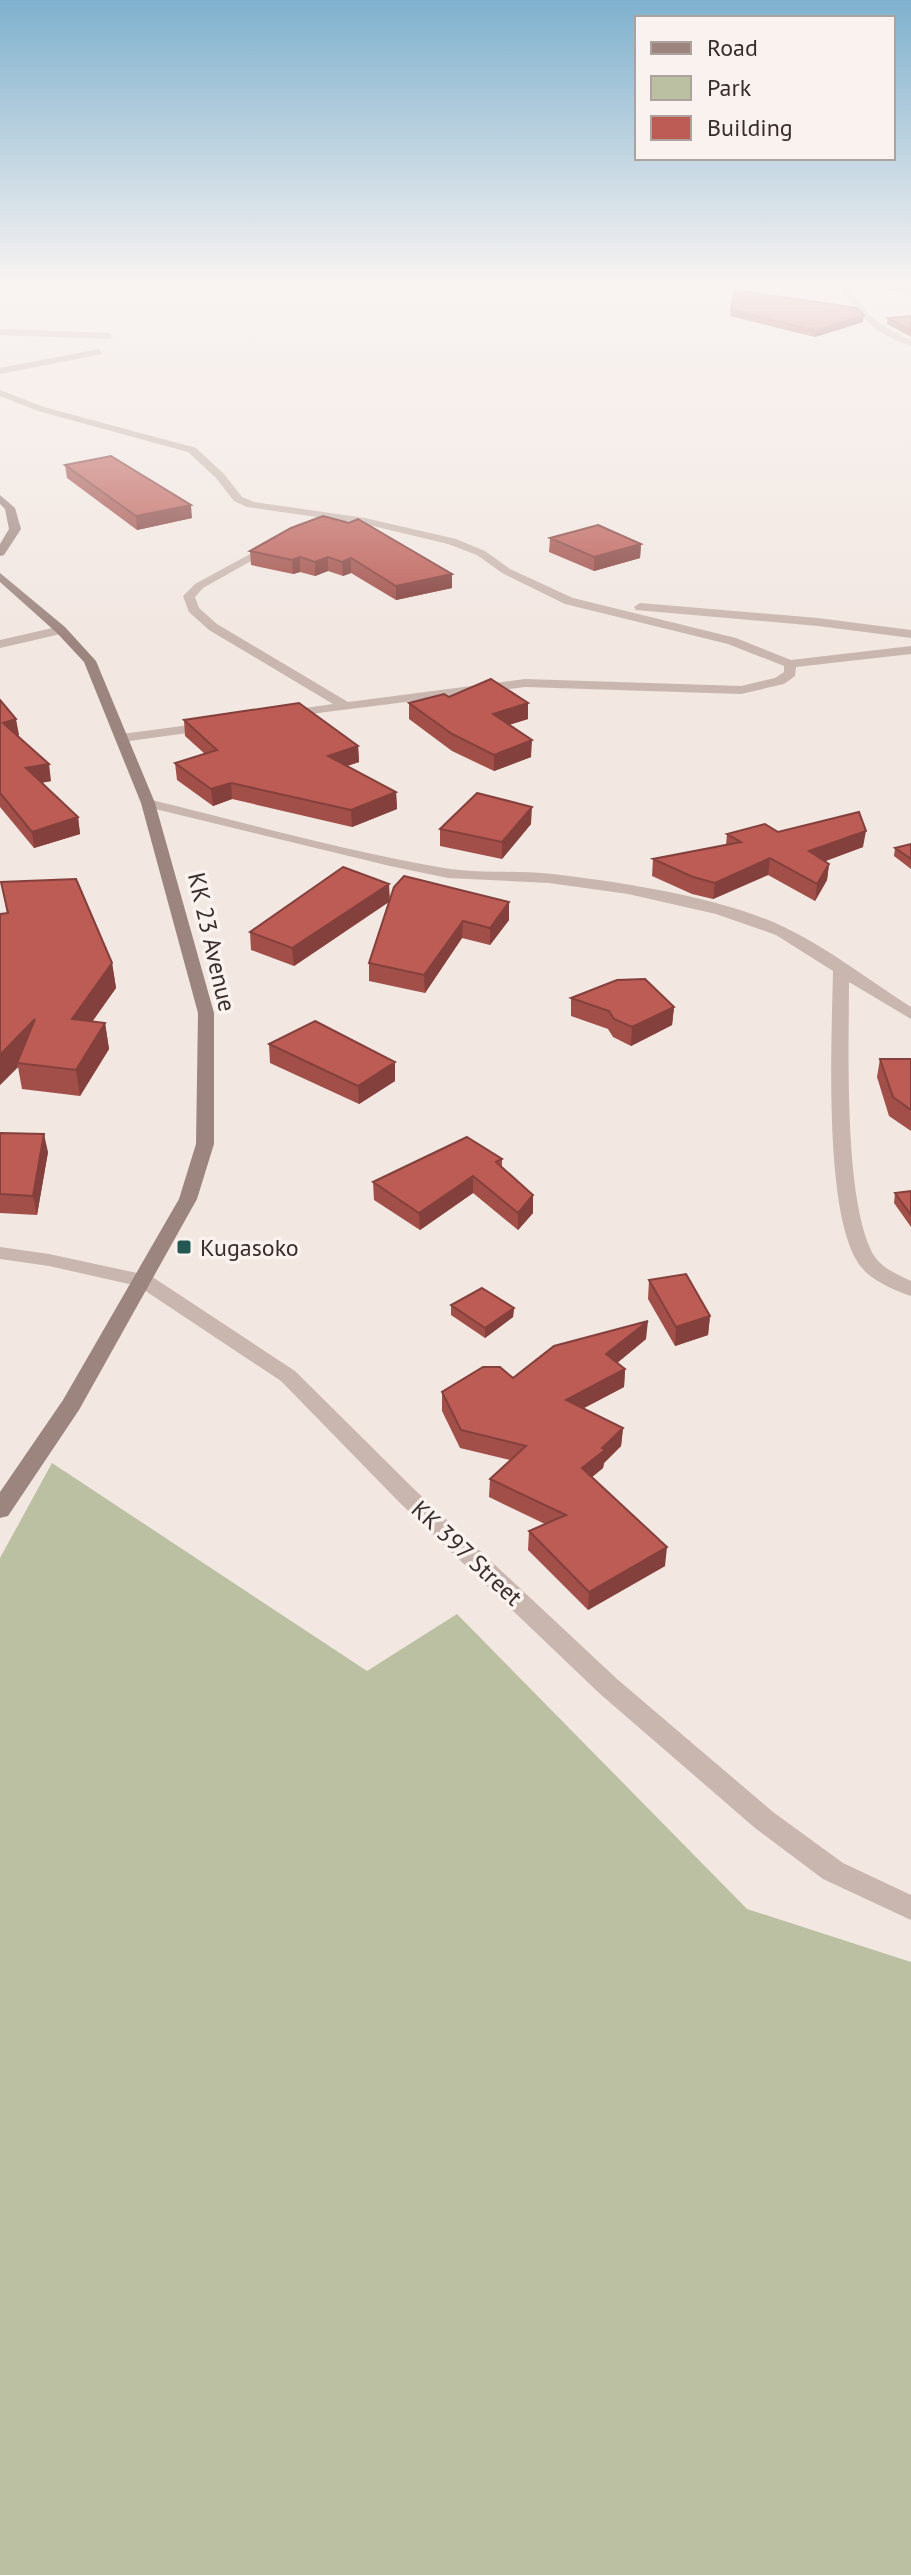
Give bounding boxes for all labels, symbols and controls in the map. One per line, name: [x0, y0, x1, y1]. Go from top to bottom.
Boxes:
legend: [635, 16, 895, 160]
text: Road: [707, 32, 758, 63]
text: Park: [707, 72, 752, 103]
text: Building: [707, 112, 793, 143]
street label: KK 23 Avenue: [181, 869, 243, 1015]
place label: Kugasoko: [200, 1232, 299, 1263]
marker: Kugasoko: [175, 1238, 193, 1256]
street label: KK 397 Street: [405, 1494, 529, 1612]

